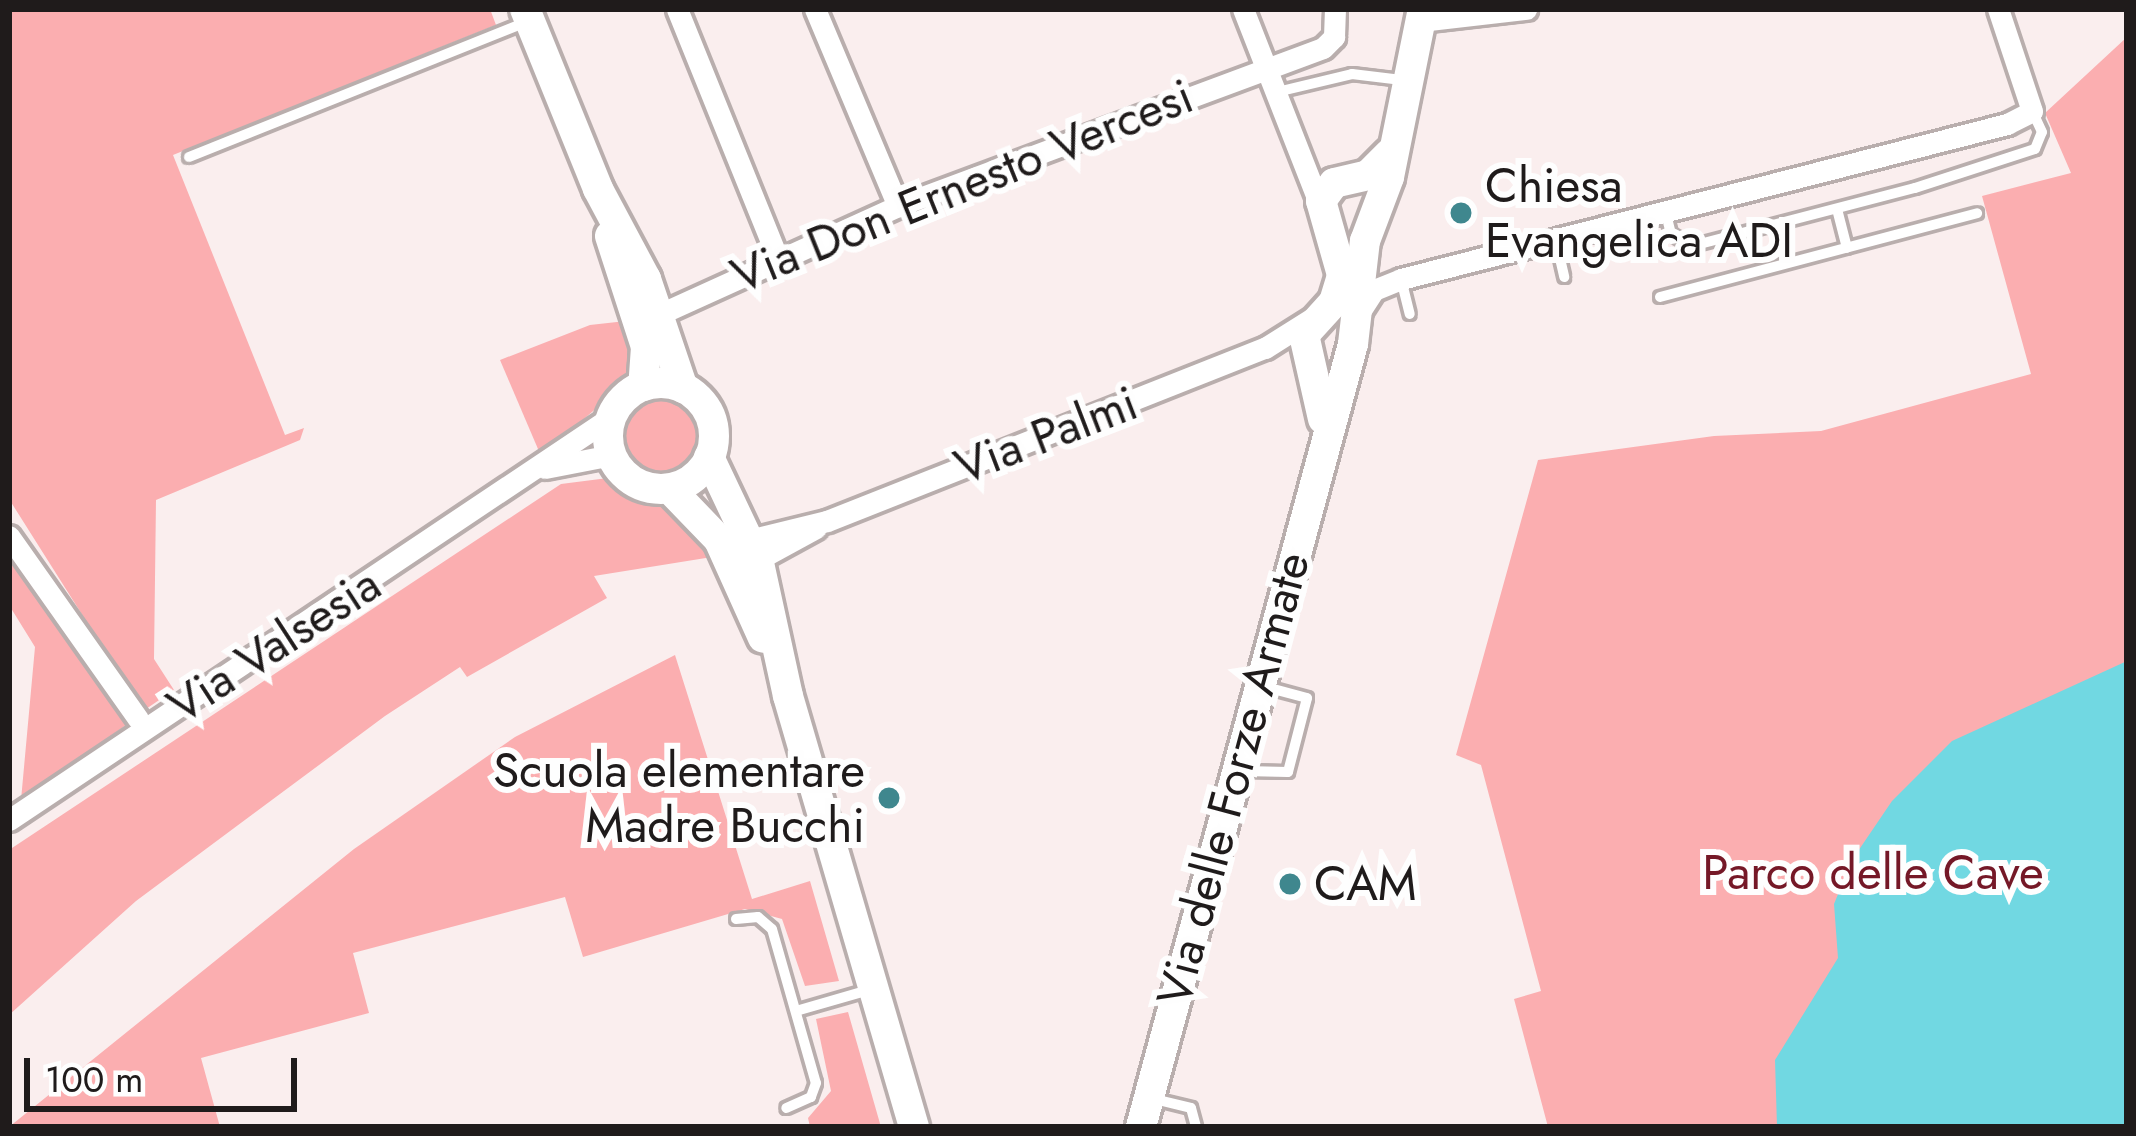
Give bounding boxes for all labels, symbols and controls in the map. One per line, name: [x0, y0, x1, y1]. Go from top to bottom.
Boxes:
street label: Via Don Ernesto Vercesi: [723, 67, 1201, 305]
place label: Chiesa Evangelica ADI: [1485, 156, 1793, 269]
marker: Chiesa Evangelica ADI: [1448, 200, 1474, 226]
street label: Via Palmi: [947, 374, 1145, 496]
street label: Via delle Forze Armate: [1145, 546, 1321, 1012]
street label: Via Valsesia: [157, 555, 391, 735]
place label: Scuola elementare Madre Bucchi: [493, 741, 865, 854]
marker: Scuola elementare Madre Bucchi: [876, 785, 902, 811]
park label: Parco delle Cave: [1702, 844, 2044, 902]
place label: CAM: [1314, 855, 1417, 913]
marker: CAM: [1277, 871, 1303, 897]
scale bar: [30, 1034, 303, 1108]
text: 100 m: [45, 1053, 143, 1105]

